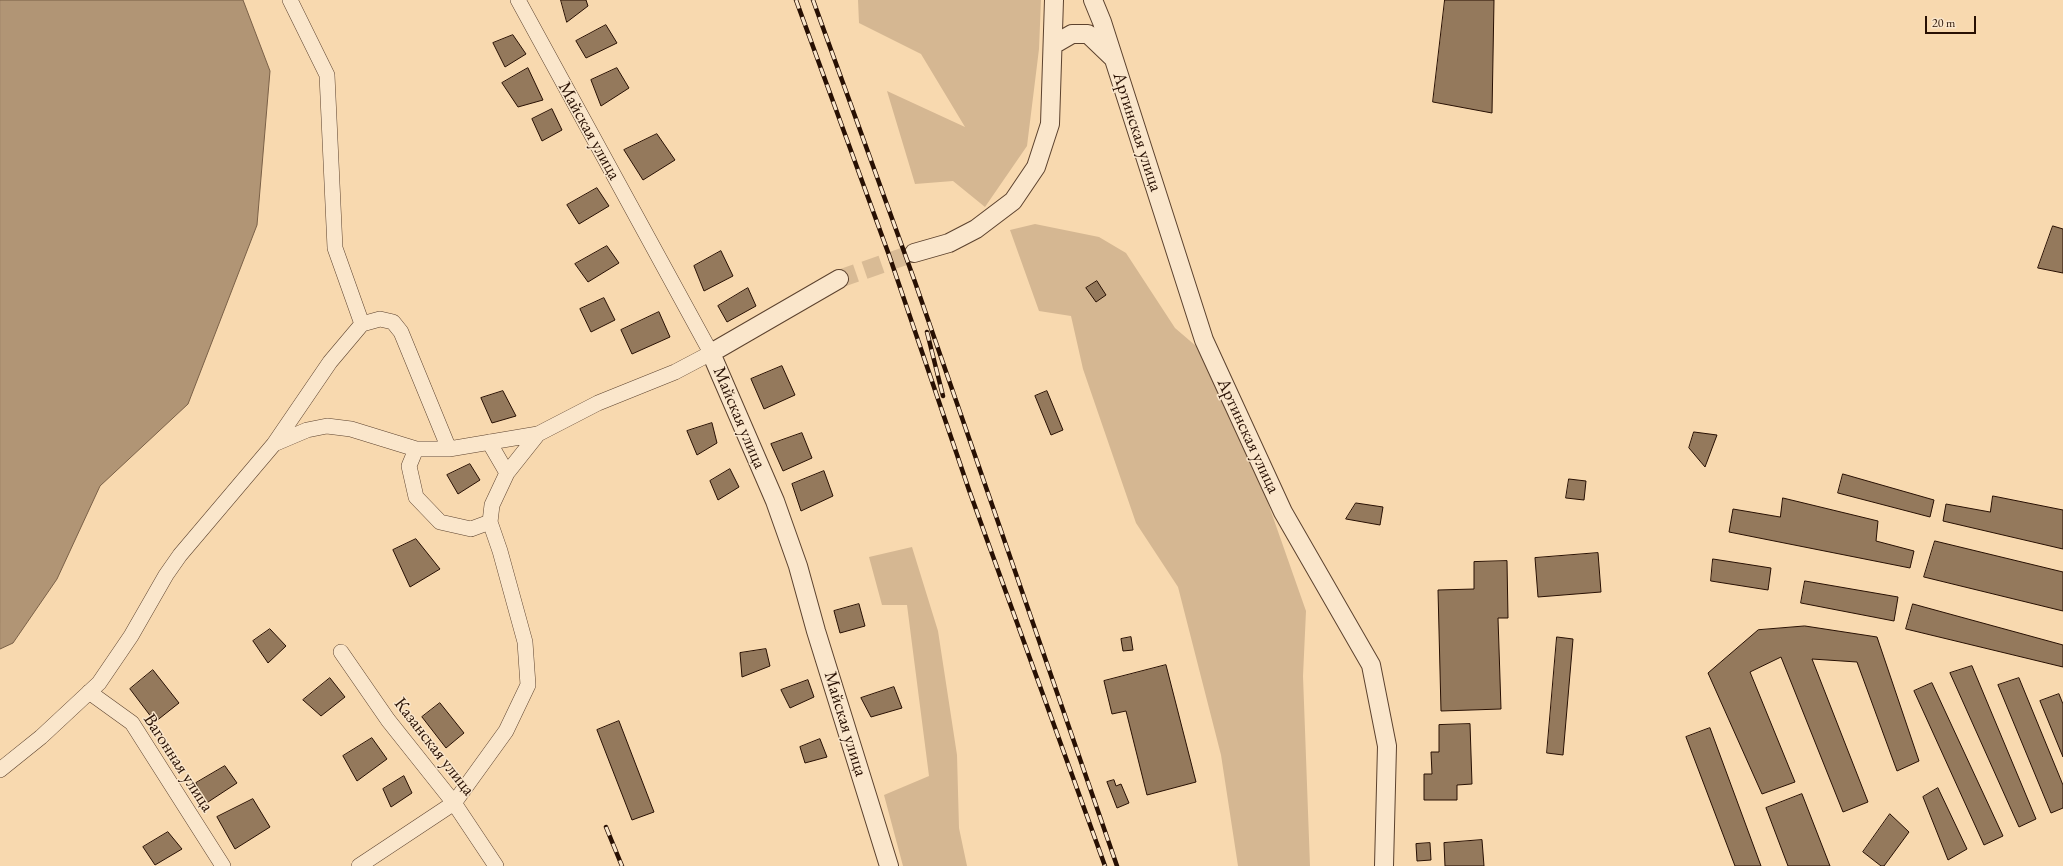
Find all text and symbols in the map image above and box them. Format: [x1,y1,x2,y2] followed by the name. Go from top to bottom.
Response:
[1927,8,1978,34] scale bar
[1932,15,1955,31] text: 20 m
[1108,70,1166,194] street label: Артинская улица
[553,78,625,184] street label: Майская улица
[708,364,770,472] street label: Майская улица
[1212,375,1284,497] street label: Артинская улица
[819,669,871,779] street label: Майская улица
[389,694,479,800] street label: Казанская улица
[138,710,218,816] street label: Вагонная улица

